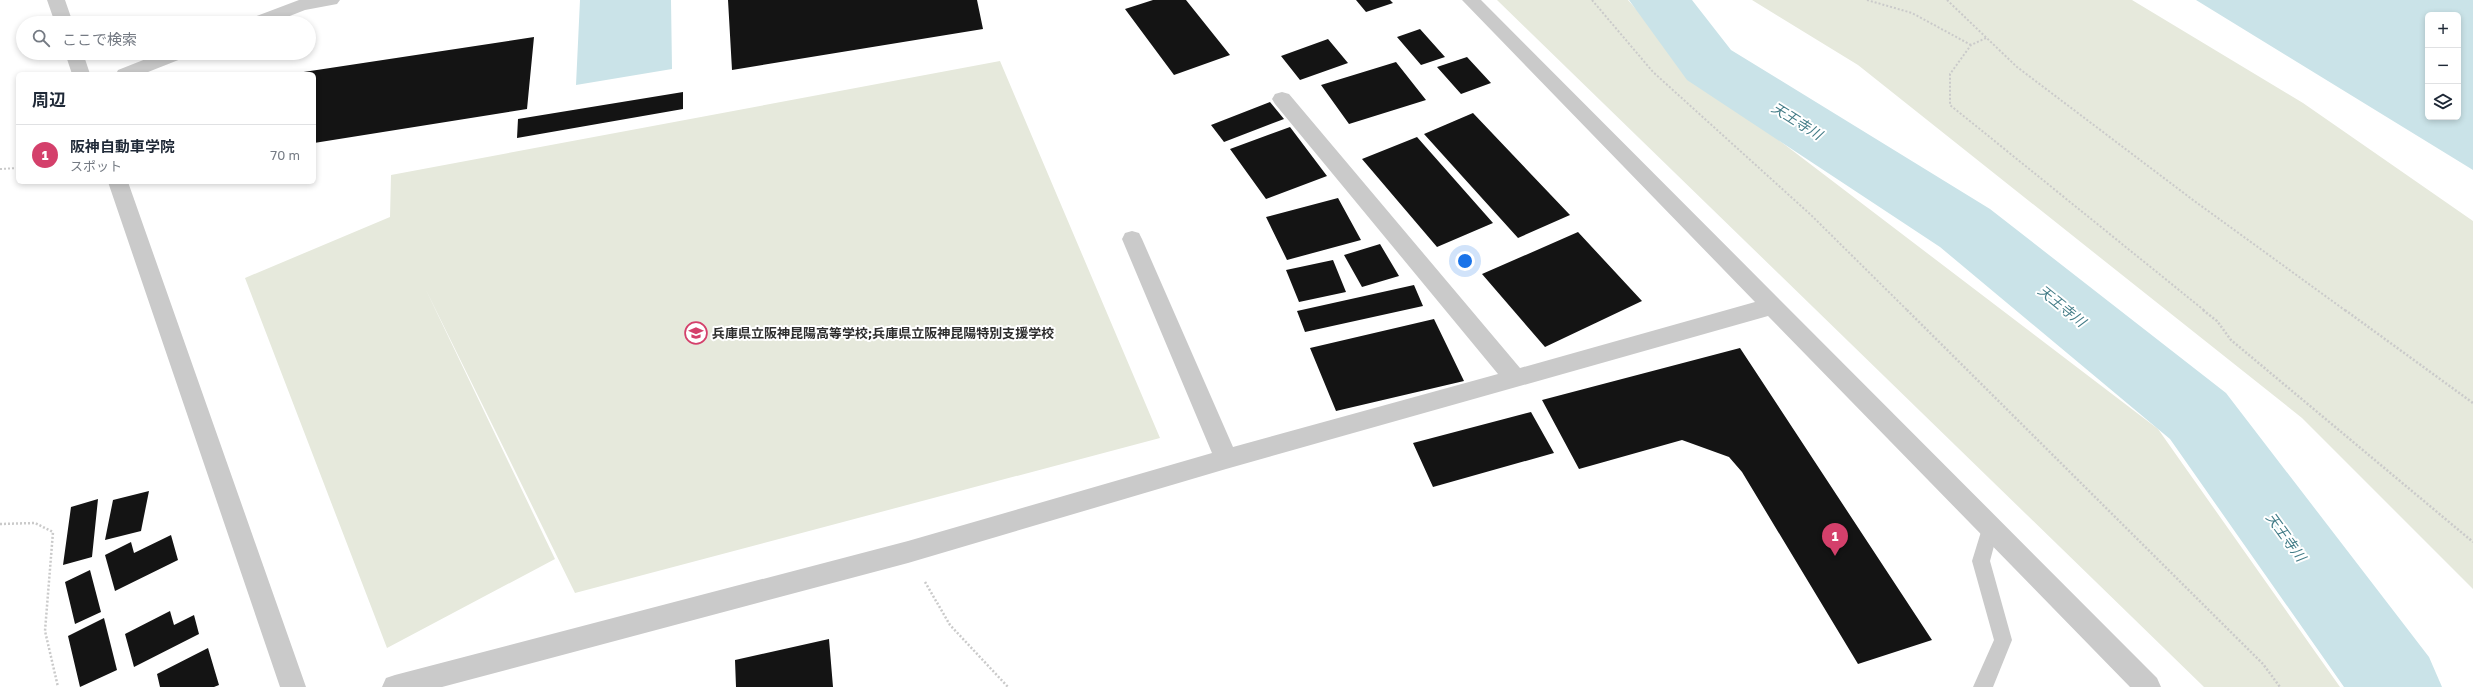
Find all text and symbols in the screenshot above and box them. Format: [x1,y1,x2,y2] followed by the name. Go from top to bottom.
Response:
[2425,12,2461,120] map controls
[2425,12,2461,48] button: +
[16,16,316,60] search box
[30,27,52,49] icon: search
[62,30,137,48] text: ここで検索
[2425,48,2461,84] button: −
[2425,84,2461,120] button: layers
[32,89,66,110] text: 周辺
[1769,99,1827,144] water label: 天王寺川
[70,137,175,155] text: 阪神自動車学院
[42,147,48,163] text: 1
[270,147,300,163] text: 70 m
[70,158,122,174] text: スポット
[1455,251,1475,271] your location
[2035,281,2091,331] water label: 天王寺川
[683,320,709,346] school or university icon: 兵庫県立阪神昆陽高等学校;兵庫県立阪神昆陽特別支援学校
[712,325,1054,341] place label: 兵庫県立阪神昆陽高等学校;兵庫県立阪神昆陽特別支援学校
[2263,509,2311,566] water label: 天王寺川
[1822,523,1848,556] pin: 1

